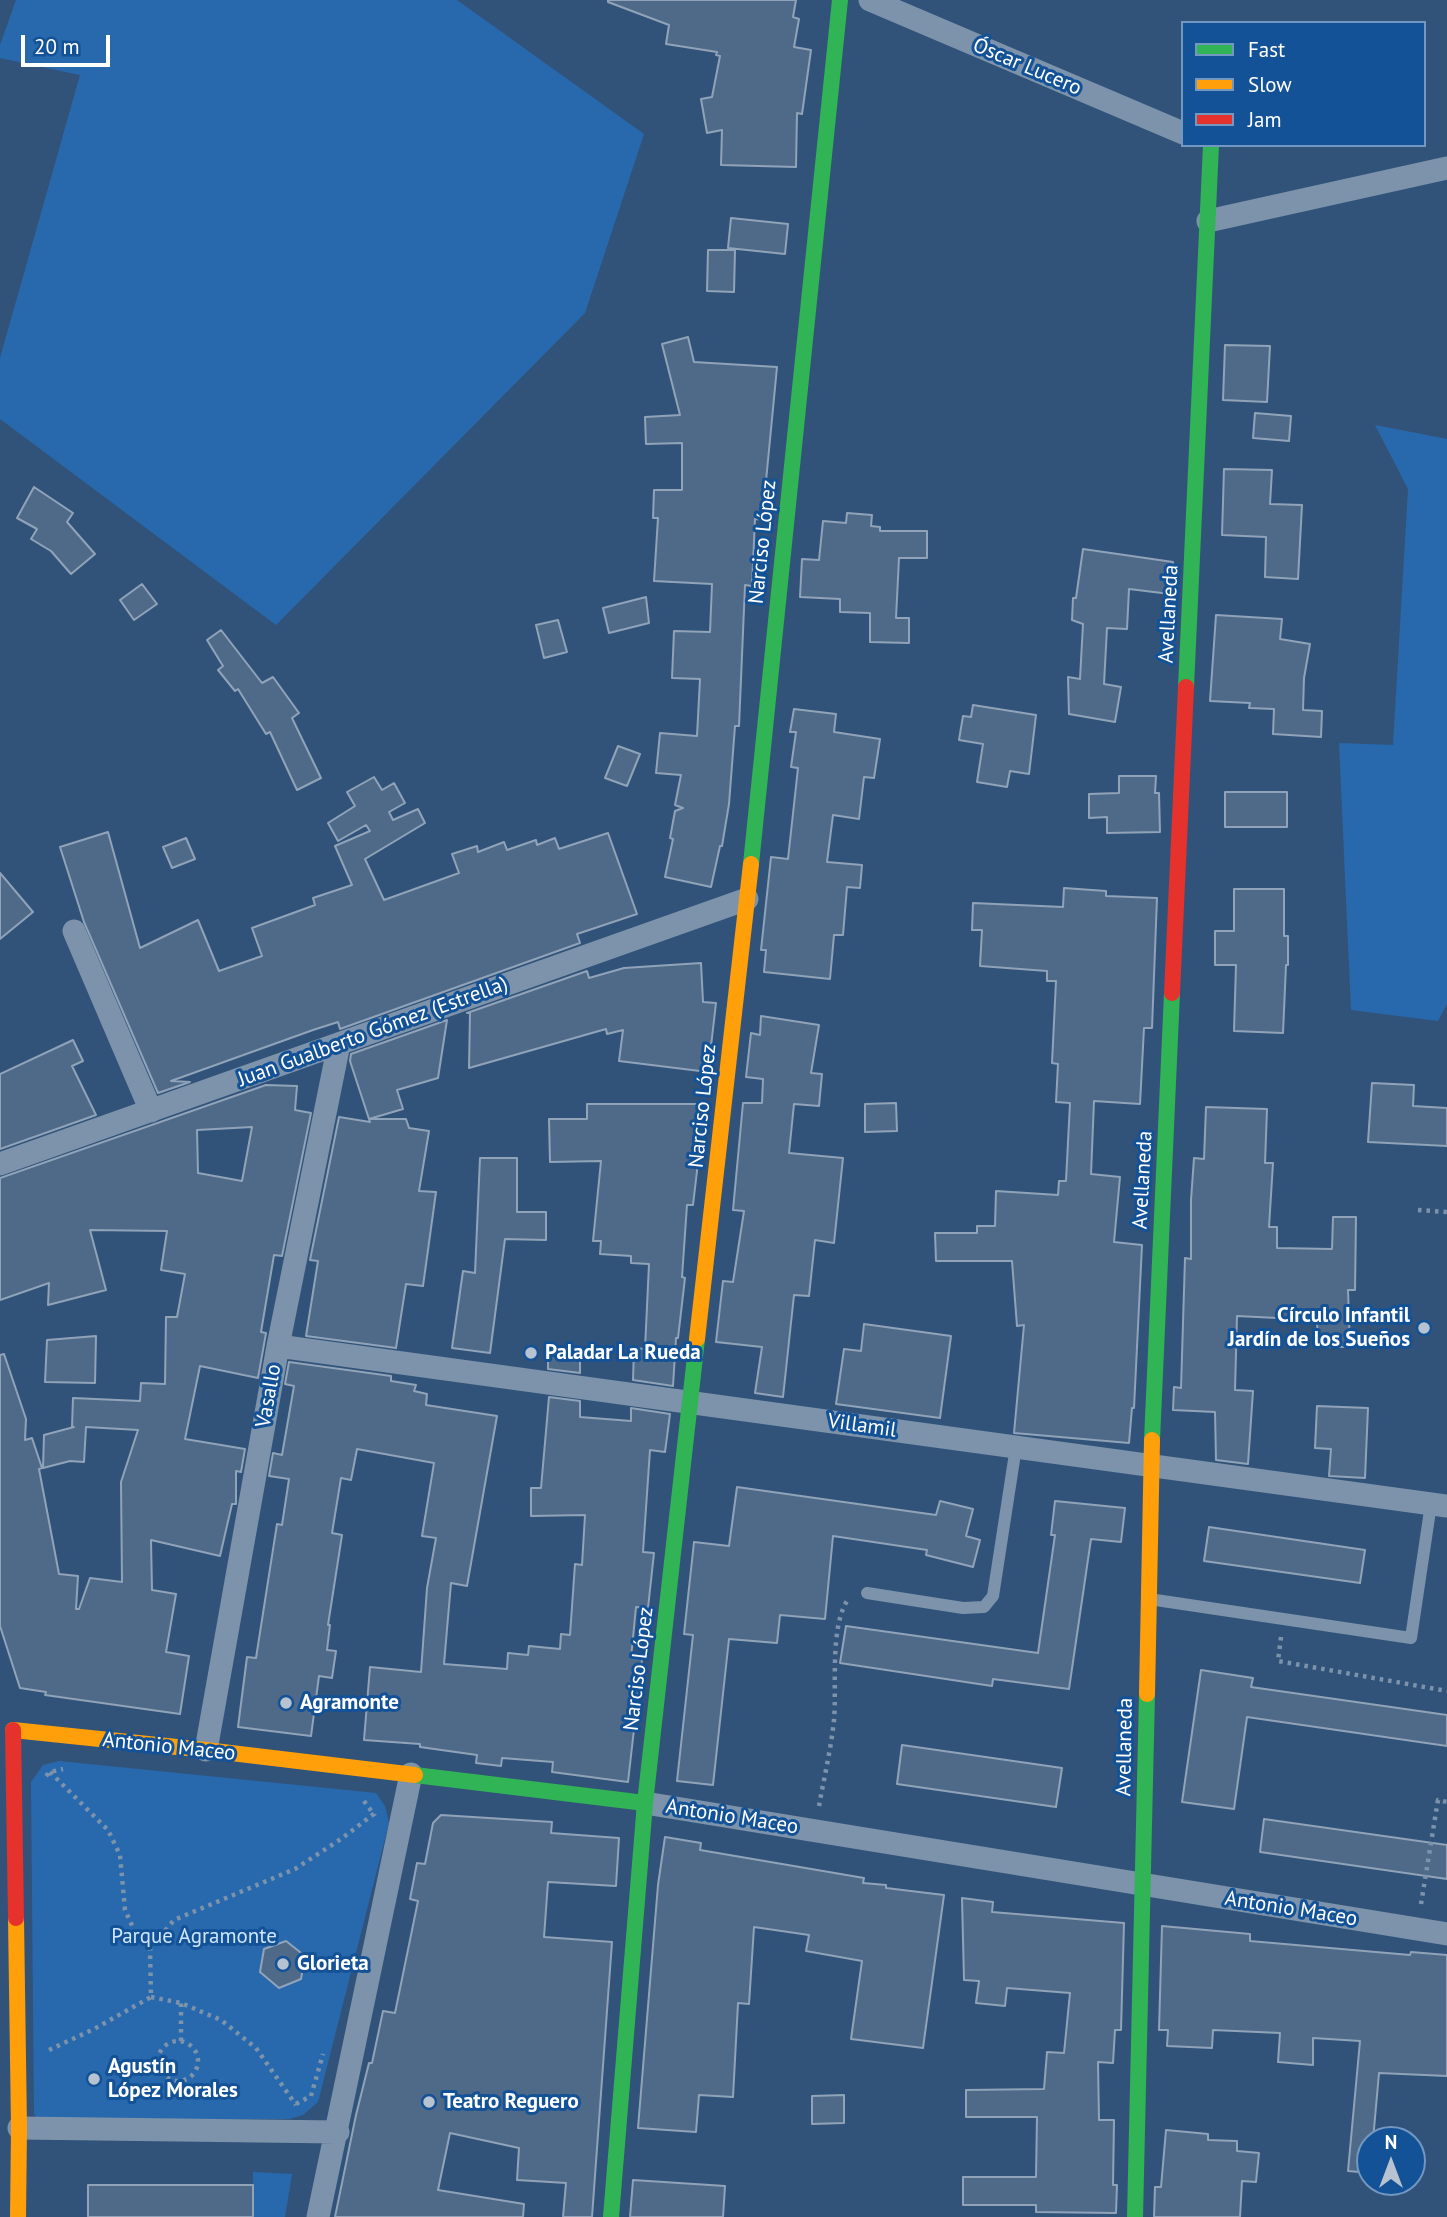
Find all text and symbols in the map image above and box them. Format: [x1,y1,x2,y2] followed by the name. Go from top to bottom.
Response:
[24,21,114,65] scale bar
[1181,21,1426,147] legend
[34,33,80,60] text: 20 m
[969,33,1085,101] street label: Óscar Lucero
[1248,36,1285,63] text: Fast
[1248,71,1292,98] text: Slow
[1248,106,1282,133] text: Jam
[744,479,782,605] street label: Narciso López
[1154,564,1184,664] street label: Avellaneda
[235,971,511,1093] street label: Juan Gualberto Gómez (Estrella)
[684,1043,722,1169] street label: Narciso López
[1128,1130,1158,1230] street label: Avellaneda
[1228,1303,1410,1353] place label: Círculo Infantil Jardín de los Sueños
[1416,1320,1432,1336] marker: Círculo Infantil Jardín de los Sueños
[545,1340,701,1366] place label: Paladar La Rueda
[523,1345,539,1361] marker: Paladar La Rueda
[251,1362,287,1430] street label: Vasallo
[826,1409,898,1443] street label: Villamil
[619,1606,659,1732] street label: Narciso López
[300,1690,399,1716] place label: Agramonte
[278,1695,294,1711] marker: Agramonte
[1112,1697,1138,1797] street label: Avellaneda
[101,1727,237,1767] street label: Antonio Maceo
[664,1794,800,1840] street label: Antonio Maceo
[1223,1886,1359,1932] street label: Antonio Maceo
[111,1924,277,1950] park label: Parque Agramonte
[297,1951,369,1977] place label: Glorieta
[275,1956,291,1972] marker: Glorieta
[108,2054,238,2104] place label: Agustín López Morales
[86,2071,102,2087] marker: Agustín López Morales
[443,2089,579,2115] place label: Teatro Reguero
[421,2094,437,2110] marker: Teatro Reguero
[1356,2126,1426,2196] north arrow
[1385,2130,1397,2154] text: N

